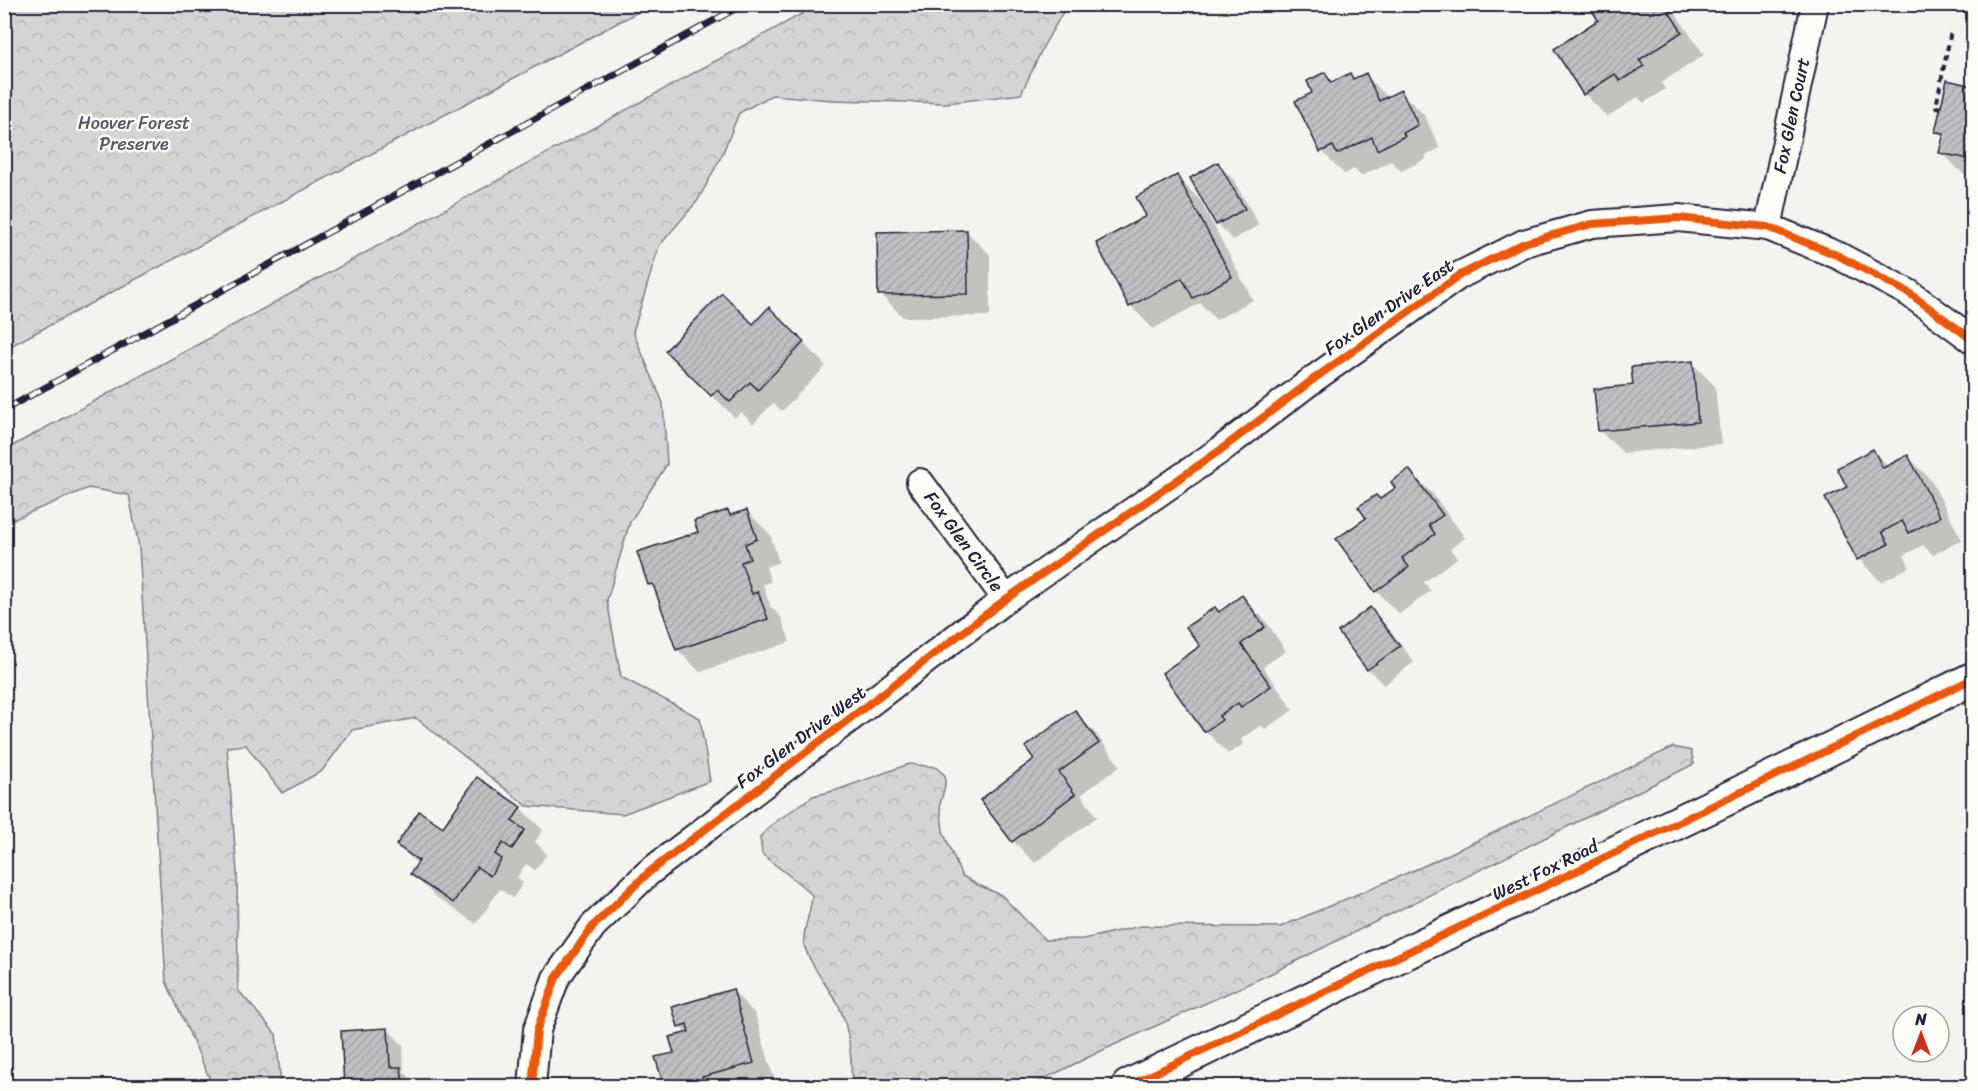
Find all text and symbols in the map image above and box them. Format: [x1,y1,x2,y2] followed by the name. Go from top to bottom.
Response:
[1764,55,1819,176] street label: Fox Glen Court
[78,107,190,160] park label: Hoover Forest Preserve
[1317,250,1461,364] street label: Fox Glen Drive East
[916,484,1012,599] street label: Fox Glen Circle
[729,677,873,797] street label: Fox Glen Drive West
[1486,830,1605,910] street label: West Fox Road
[1891,1004,1951,1064] north arrow
[1914,1005,1927,1034] text: N

